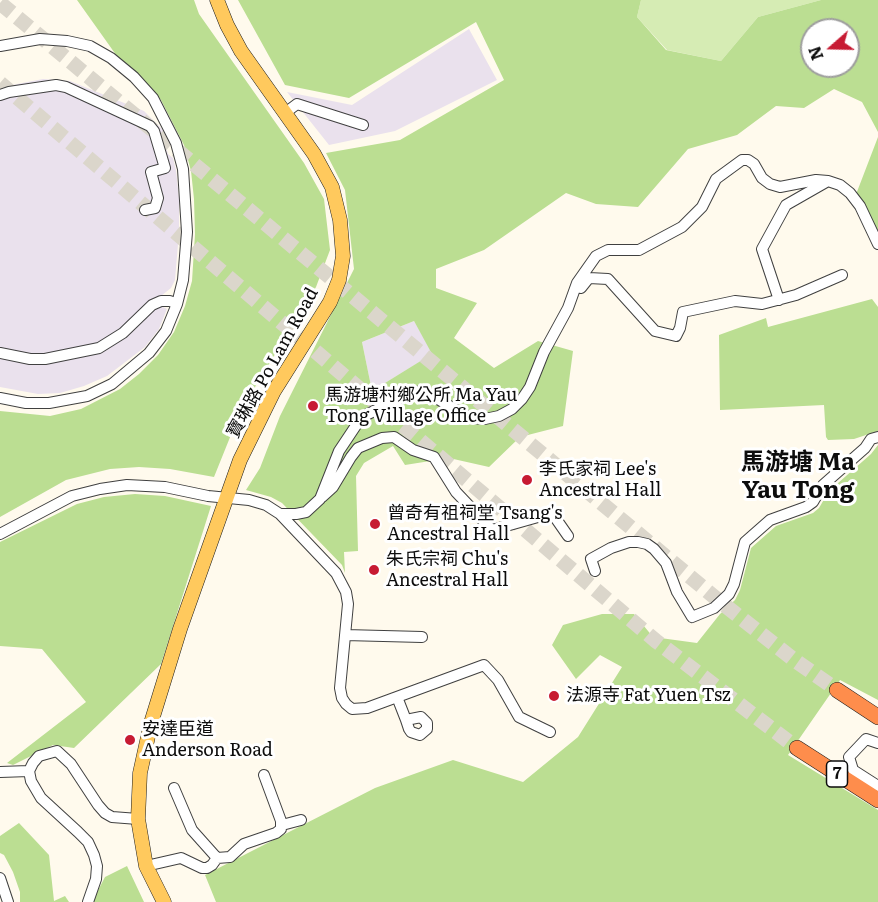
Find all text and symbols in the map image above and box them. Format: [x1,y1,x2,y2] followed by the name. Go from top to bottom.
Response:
[800,18,860,78] north arrow
[801,43,829,64] text: N
[223,284,323,442] street label: 寶琳路 Po Lam Road
[325,385,517,428] place label: 馬游塘村鄉公所 Ma Yau Tong Village Office
[306,399,320,413] marker: 馬游塘村鄉公所 Ma Yau Tong Village Office
[736,449,860,505] district label: 馬游塘 Ma Yau Tong
[539,459,661,502] place label: 李氏家祠 Lee's Ancestral Hall
[520,473,534,487] marker: 李氏家祠 Lee's Ancestral Hall
[387,503,562,546] place label: 曾奇有祖祠堂 Tsang's Ancestral Hall
[368,517,382,531] marker: 曾奇有祖祠堂 Tsang's Ancestral Hall
[386,549,508,592] place label: 朱氏宗祠 Chu's Ancestral Hall
[367,563,381,577] marker: 朱氏宗祠 Chu's Ancestral Hall
[566,685,731,707] place label: 法源寺 Fat Yuen Tsz
[547,689,561,703] marker: 法源寺 Fat Yuen Tsz
[142,719,273,762] place label: 安達臣道 Anderson Road
[123,733,137,747] marker: 安達臣道 Anderson Road
[826,761,848,787] road number: 7

